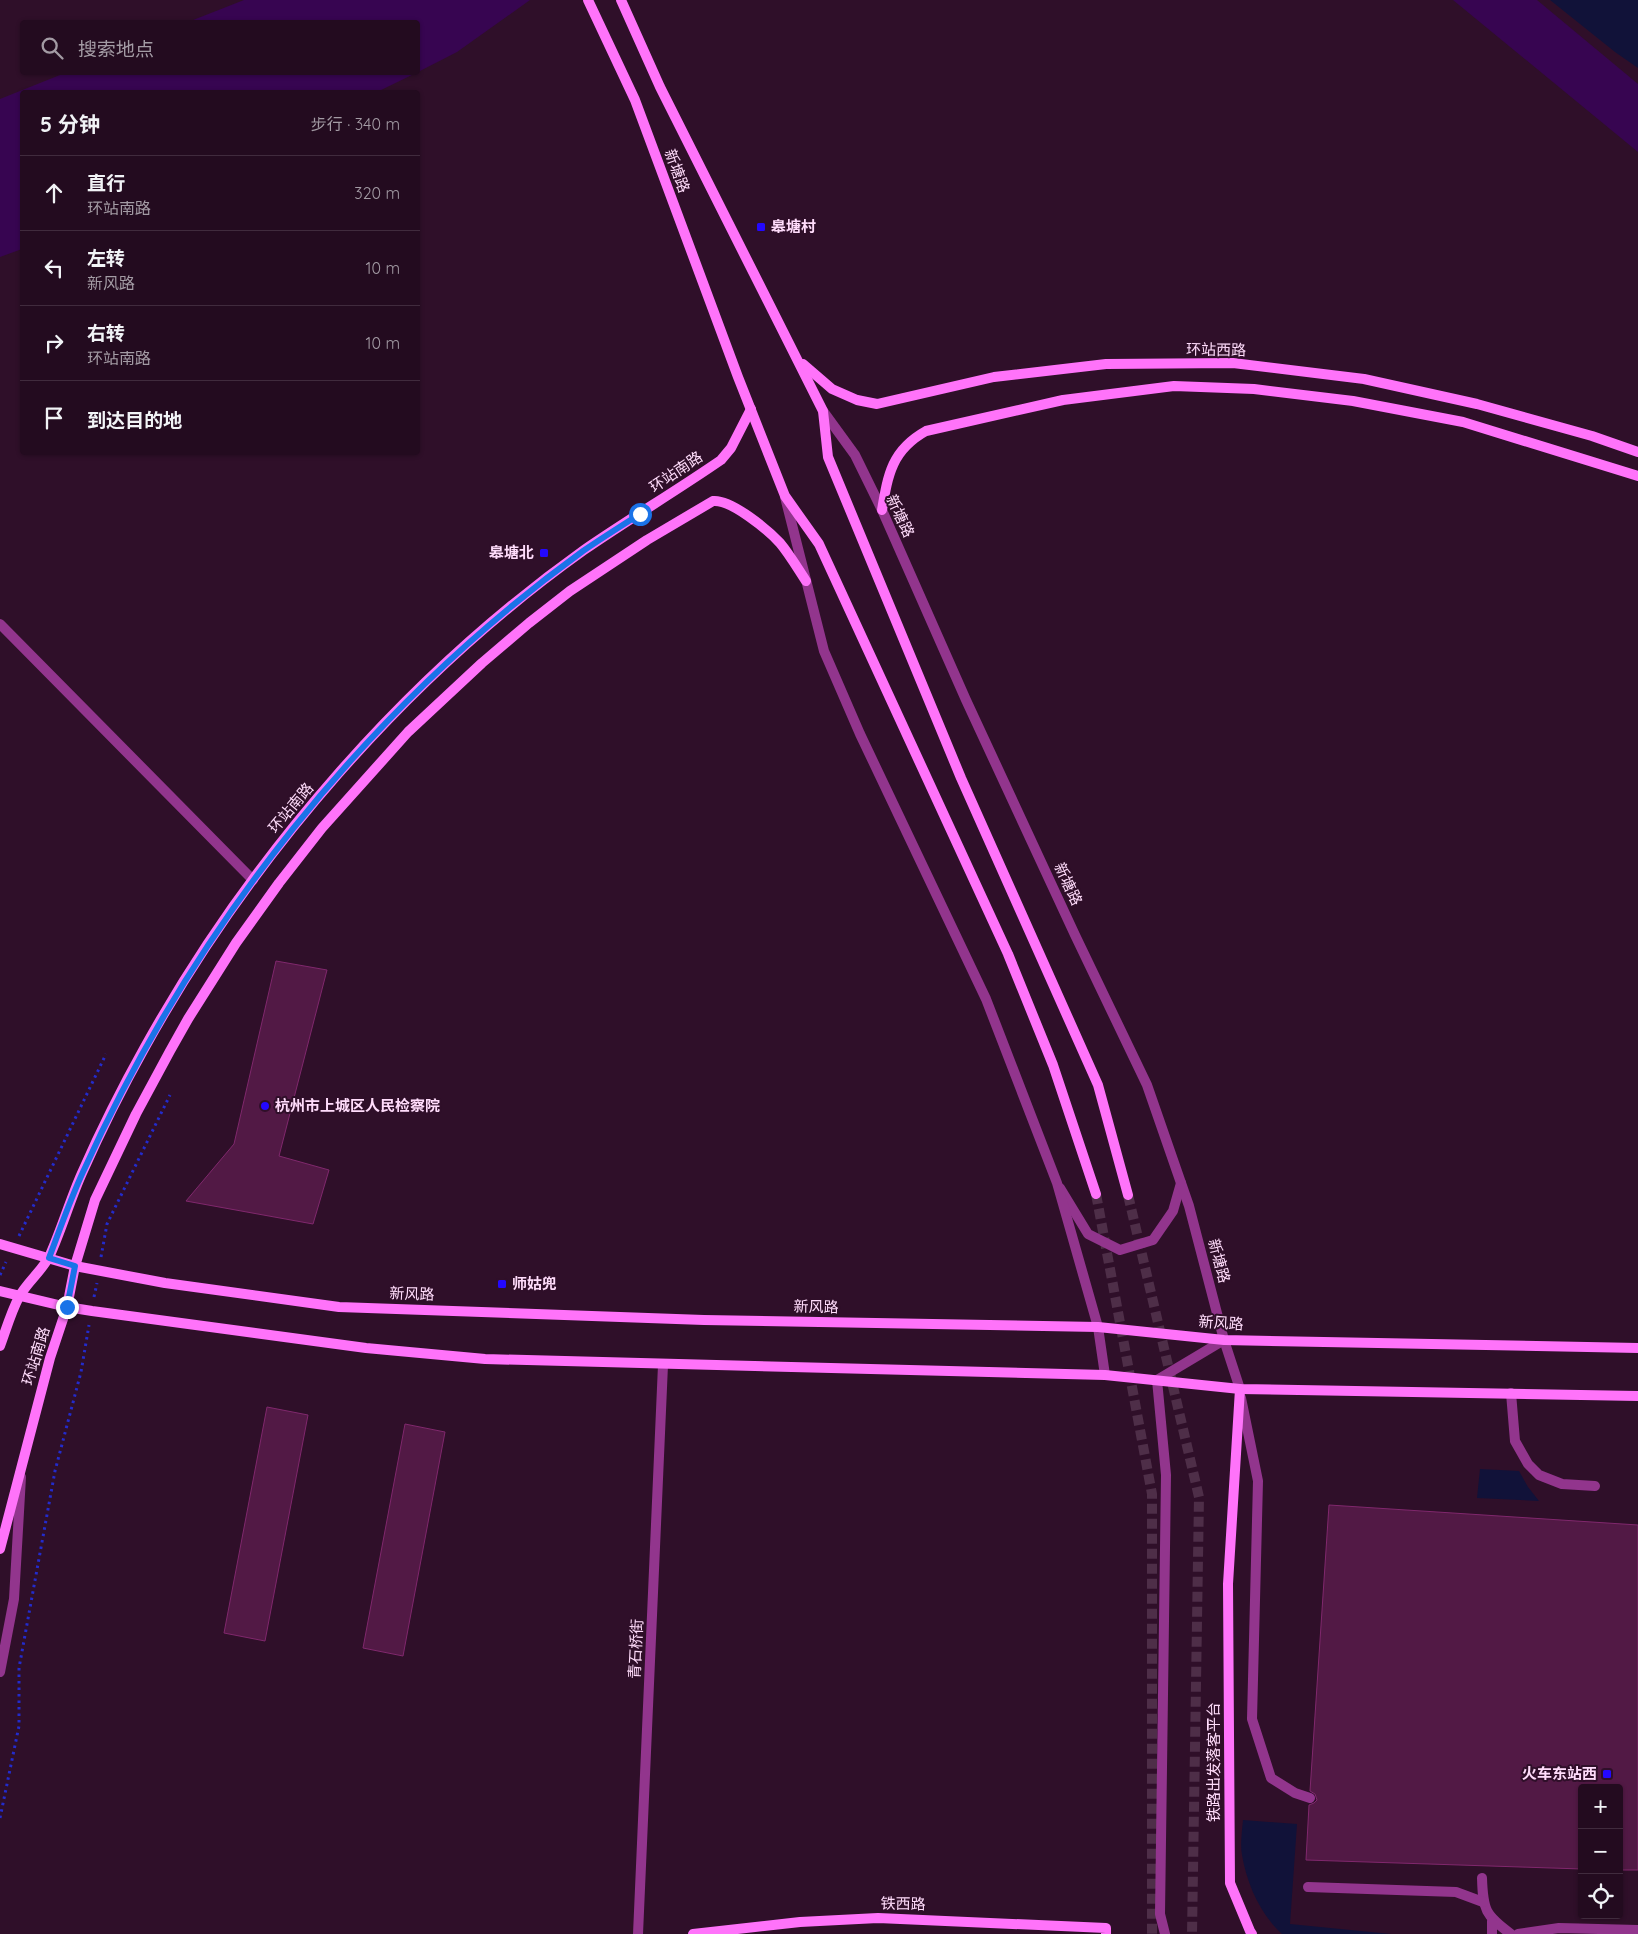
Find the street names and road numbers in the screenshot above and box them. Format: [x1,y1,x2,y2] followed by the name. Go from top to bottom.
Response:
[661,146,694,195] street label: 新塘路
[1186,339,1246,360] street label: 环站西路
[646,447,706,496] street label: 环站南路
[882,491,919,540] street label: 新塘路
[264,779,317,837] street label: 环站南路
[1050,859,1087,908] street label: 新塘路
[1204,1237,1234,1285] street label: 新塘路
[389,1283,435,1304] street label: 新风路
[793,1297,839,1316] street label: 新风路
[1198,1311,1244,1334] street label: 新风路
[18,1324,53,1387] street label: 环站南路
[624,1619,647,1679] street label: 青石桥街
[1204,1702,1223,1822] street label: 铁路出发落客平台
[880,1894,926,1913] street label: 铁西路

